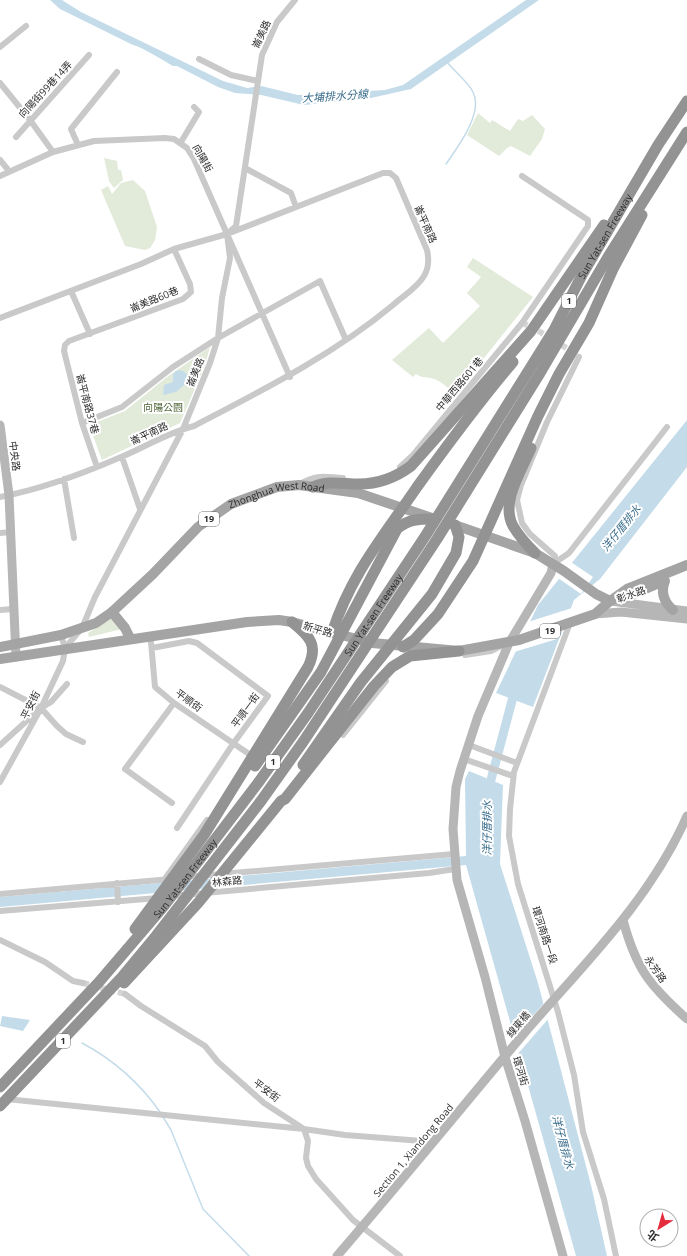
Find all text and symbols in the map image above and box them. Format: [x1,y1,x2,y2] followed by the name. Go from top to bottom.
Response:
[248,17,274,51] street label: 崙美路
[15,58,75,120] street label: 向陽街99巷14弄
[302,86,370,105] water label: 大埔排水分線
[190,141,216,175] street label: 向陽街
[574,190,636,281] street label: Sun Yat-sen Freeway
[411,203,441,245] street label: 崙平南路
[128,283,180,315] street label: 崙美路60巷
[562,294,576,308] road number: 1
[432,354,486,414] street label: 中華西路601巷
[183,355,207,389] street label: 崙美路
[73,373,103,435] street label: 崙平南路37巷
[143,400,183,414] park label: 向陽公園
[128,418,170,448] street label: 崙平南路
[6,440,24,472] street label: 中央路
[226,478,326,511] street label: Zhonghua West Road
[597,501,644,554] water label: 洋仔厝排水
[199,512,219,526] road number: 19
[341,570,406,659] street label: Sun Yat-sen Freeway
[615,582,647,606] street label: 彰水路
[302,618,334,640] street label: 新平路
[540,624,560,638] road number: 19
[173,686,205,714] street label: 平順街
[17,688,43,722] street label: 平安街
[228,690,262,730] street label: 平順一街
[266,755,280,769] road number: 1
[479,800,494,856] water label: 洋仔厝排水
[150,835,220,921] street label: Sun Yat-sen Freeway
[211,872,243,890] street label: 林森路
[529,904,561,966] street label: 環河南路一段
[642,953,670,985] street label: 永芳路
[503,1008,533,1040] street label: 線東橋
[56,1034,70,1048] road number: 1
[510,1055,532,1087] street label: 環河街
[251,1075,283,1105] street label: 平安街
[370,1100,456,1200] street label: Section 1, Xiandong Road
[549,1113,578,1171] water label: 洋仔厝排水
[639,1208,679,1248] north arrow
[644,1227,662,1246] text: 北

